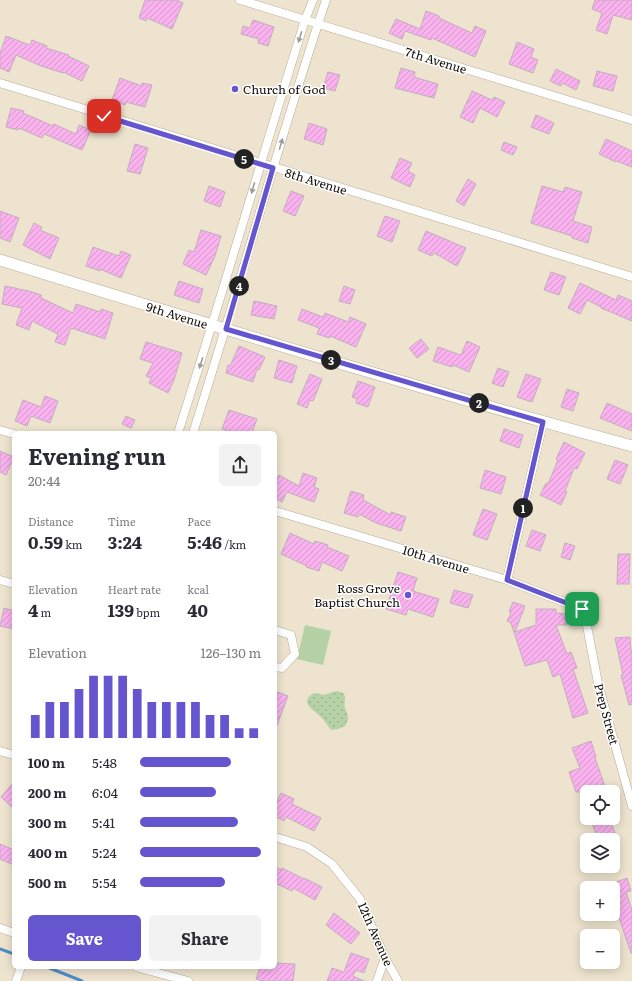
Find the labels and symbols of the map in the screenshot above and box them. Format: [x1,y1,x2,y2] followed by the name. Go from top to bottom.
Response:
[297,31,303,43] one-way arrow
[403,42,469,78] street label: 7th Avenue
[243,80,326,98] place label: Church of God
[230,84,240,94] marker: Church of God
[87,99,121,133] pin
[278,138,284,150] one-way arrow
[234,149,254,169] pin: 5
[283,163,349,199] street label: 8th Avenue
[250,182,256,194] one-way arrow
[229,276,249,296] pin: 4
[144,297,210,333] street label: 9th Avenue
[321,350,341,370] pin: 3
[198,357,204,369] one-way arrow
[469,393,489,413] pin: 2
[513,498,533,518] pin: 1
[400,540,472,578] street label: 10th Avenue
[314,579,400,611] place label: Ross Grove Baptist Church
[403,590,413,600] marker: Ross Grove Baptist Church
[565,592,599,626] pin
[590,681,624,747] street label: Prep Street
[354,899,398,969] street label: 12th Avenue

